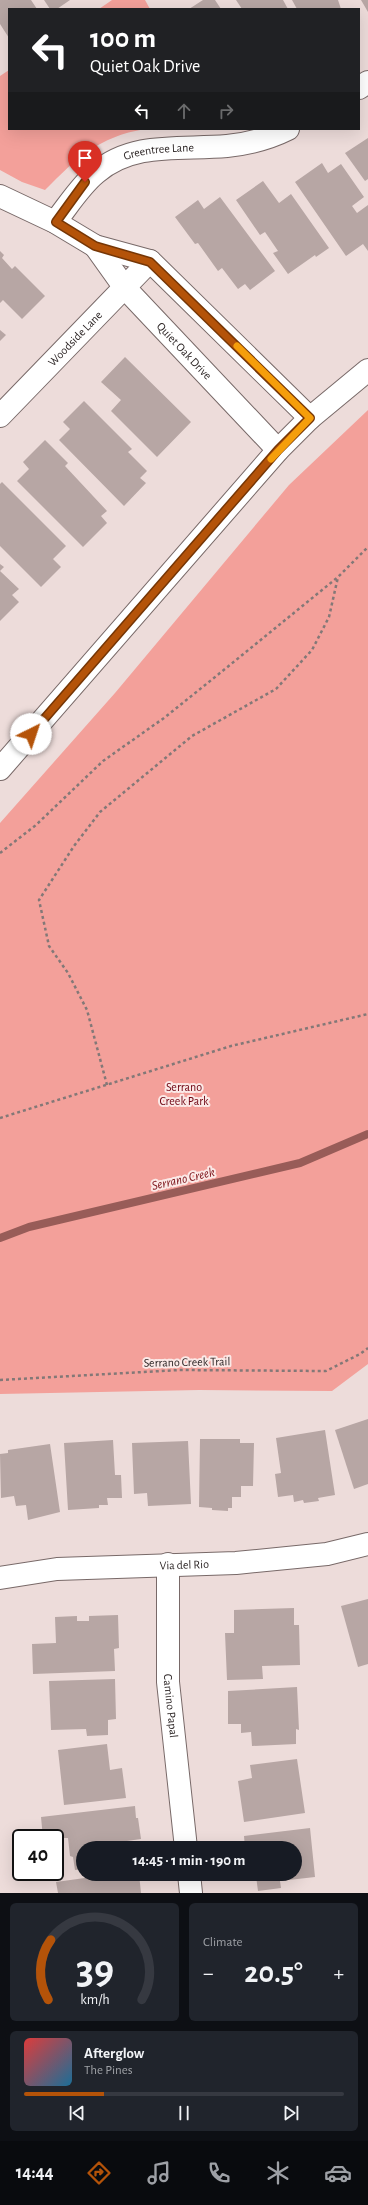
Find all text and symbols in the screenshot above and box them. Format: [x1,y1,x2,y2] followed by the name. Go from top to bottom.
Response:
[24,24,76,76] icon: left
[90,25,156,53] text: 100 m
[90,58,200,76] text: Quiet Oak Drive
[131,100,153,122] icon: left
[173,100,195,122] icon: ahead
[215,100,237,122] icon: right
[68,141,102,182] pin
[122,141,194,162] street label: Greentree Lane
[74,147,96,169] icon: arrive
[46,309,104,368] street label: Woodside Lane
[154,320,214,382] street label: Quiet Oak Drive
[10.0,713,52.0,755] position arrow
[159,1081,209,1107] park label: Serrano Creek Park
[151,1166,216,1193] water label: Serrano Creek
[144,1355,230,1369] street label: Serrano Creek Trail
[159,1558,209,1572] street label: Via del Rio
[162,1674,180,1739] street label: Camino Papal
[12,1829,64,1881] speed limit sign: 40
[133,1853,245,1868] text: 14:45 · 1 min · 190 m
[203,1936,242,1949] text: Climate
[75,1950,114,1991] text: 39
[244,1958,303,1988] text: 20.5°
[203,1962,214,1984] text: −
[333,1962,344,1984] text: +
[80,1993,109,2007] text: km/h
[84,2046,144,2061] text: Afterglow
[84,2064,133,2077] text: The Pines
[66,2102,88,2124] icon: previous
[173,2102,195,2124] icon: pause
[280,2102,302,2124] icon: next
[85,2159,113,2187] icon: directions
[145,2159,173,2187] icon: music
[205,2159,233,2187] icon: phone
[264,2159,292,2187] icon: climate
[324,2159,352,2187] icon: car
[16,2164,54,2182] text: 14:44

